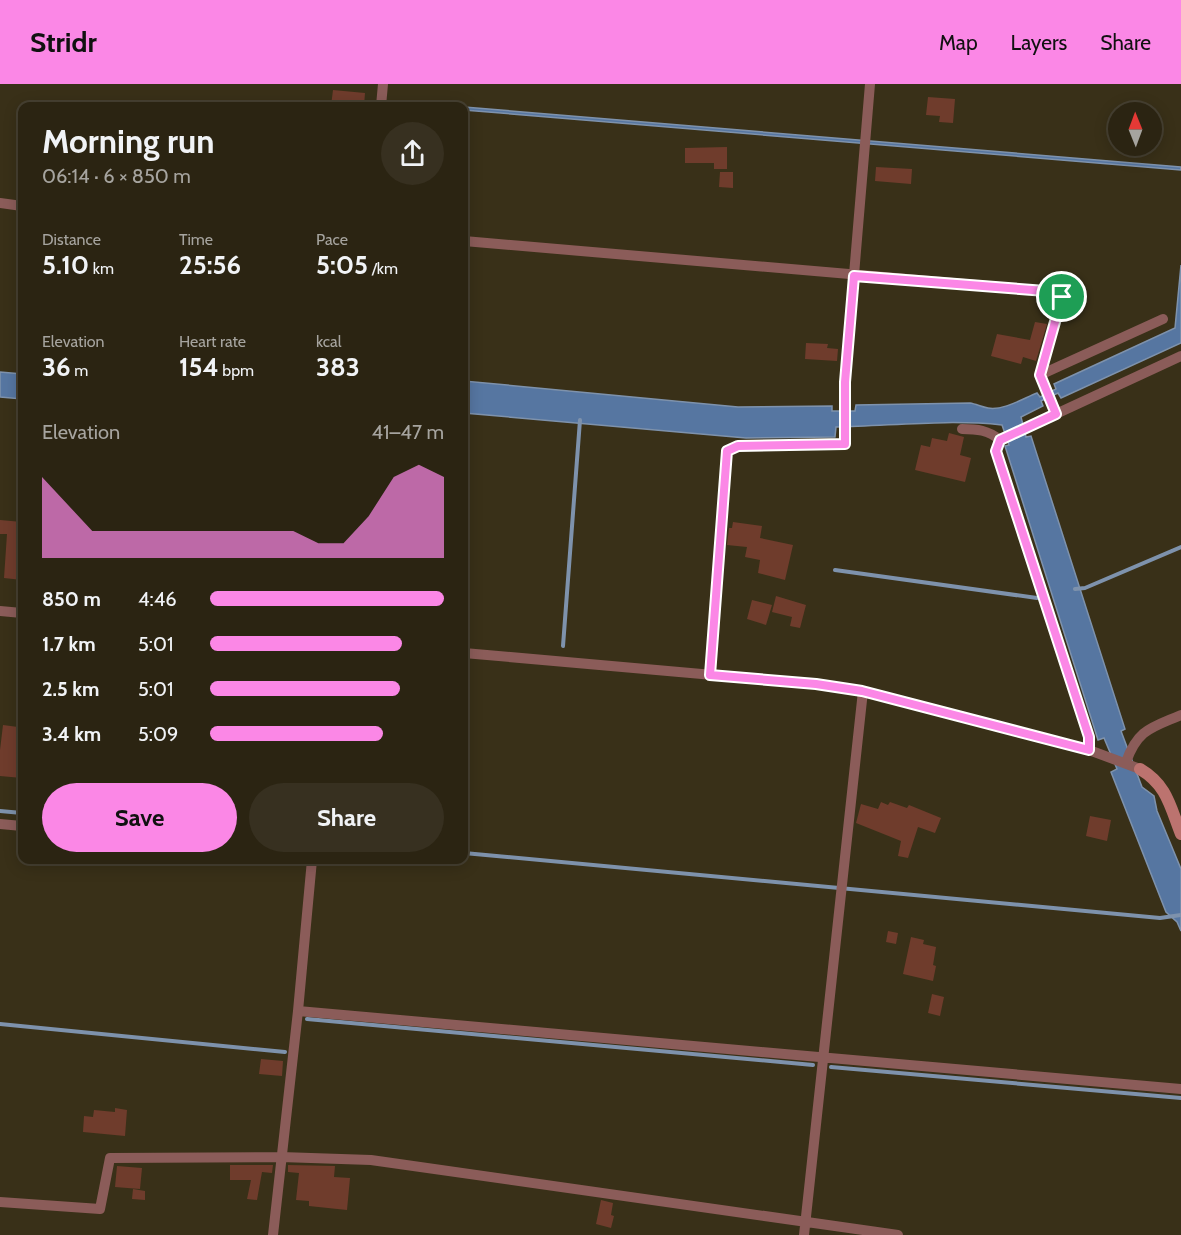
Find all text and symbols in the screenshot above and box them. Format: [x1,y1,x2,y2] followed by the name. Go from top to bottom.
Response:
[30,25,97,59] text: Stridr
[939,30,978,55] text: Map
[1011,30,1067,55] text: Layers
[1100,30,1151,55] text: Share
[1108,102,1162,156] north arrow
[1108,102,1162,156] map controls
[42,121,214,161] text: Morning run
[381,122,444,185] button: share
[42,164,191,188] text: 06:14 · 6 × 850 m
[42,230,101,249] text: Distance
[179,230,213,249] text: Time
[316,230,348,249] text: Pace
[42,249,89,281] text: 5.10
[179,249,241,281] text: 25:56
[316,249,368,281] text: 5:05
[89,259,114,278] text: km
[368,259,398,278] text: /km
[1036,271,1087,322] pin
[1045,280,1078,313] icon: arrive
[42,332,105,351] text: Elevation
[179,332,246,351] text: Heart rate
[316,332,342,351] text: kcal
[42,351,71,383] text: 36
[179,351,219,383] text: 154
[316,351,360,383] text: 383
[71,361,88,380] text: m
[219,361,254,380] text: bpm
[42,420,120,444] text: Elevation
[371,420,444,444] text: 41–47 m
[42,587,101,611] text: 850 m
[138,587,177,611] text: 4:46
[42,632,96,656] text: 1.7 km
[138,632,173,656] text: 5:01
[42,677,99,701] text: 2.5 km
[138,677,173,701] text: 5:01
[42,722,101,746] text: 3.4 km
[138,722,178,746] text: 5:09
[42,783,237,852] button: Save
[249,783,444,852] button: Share

